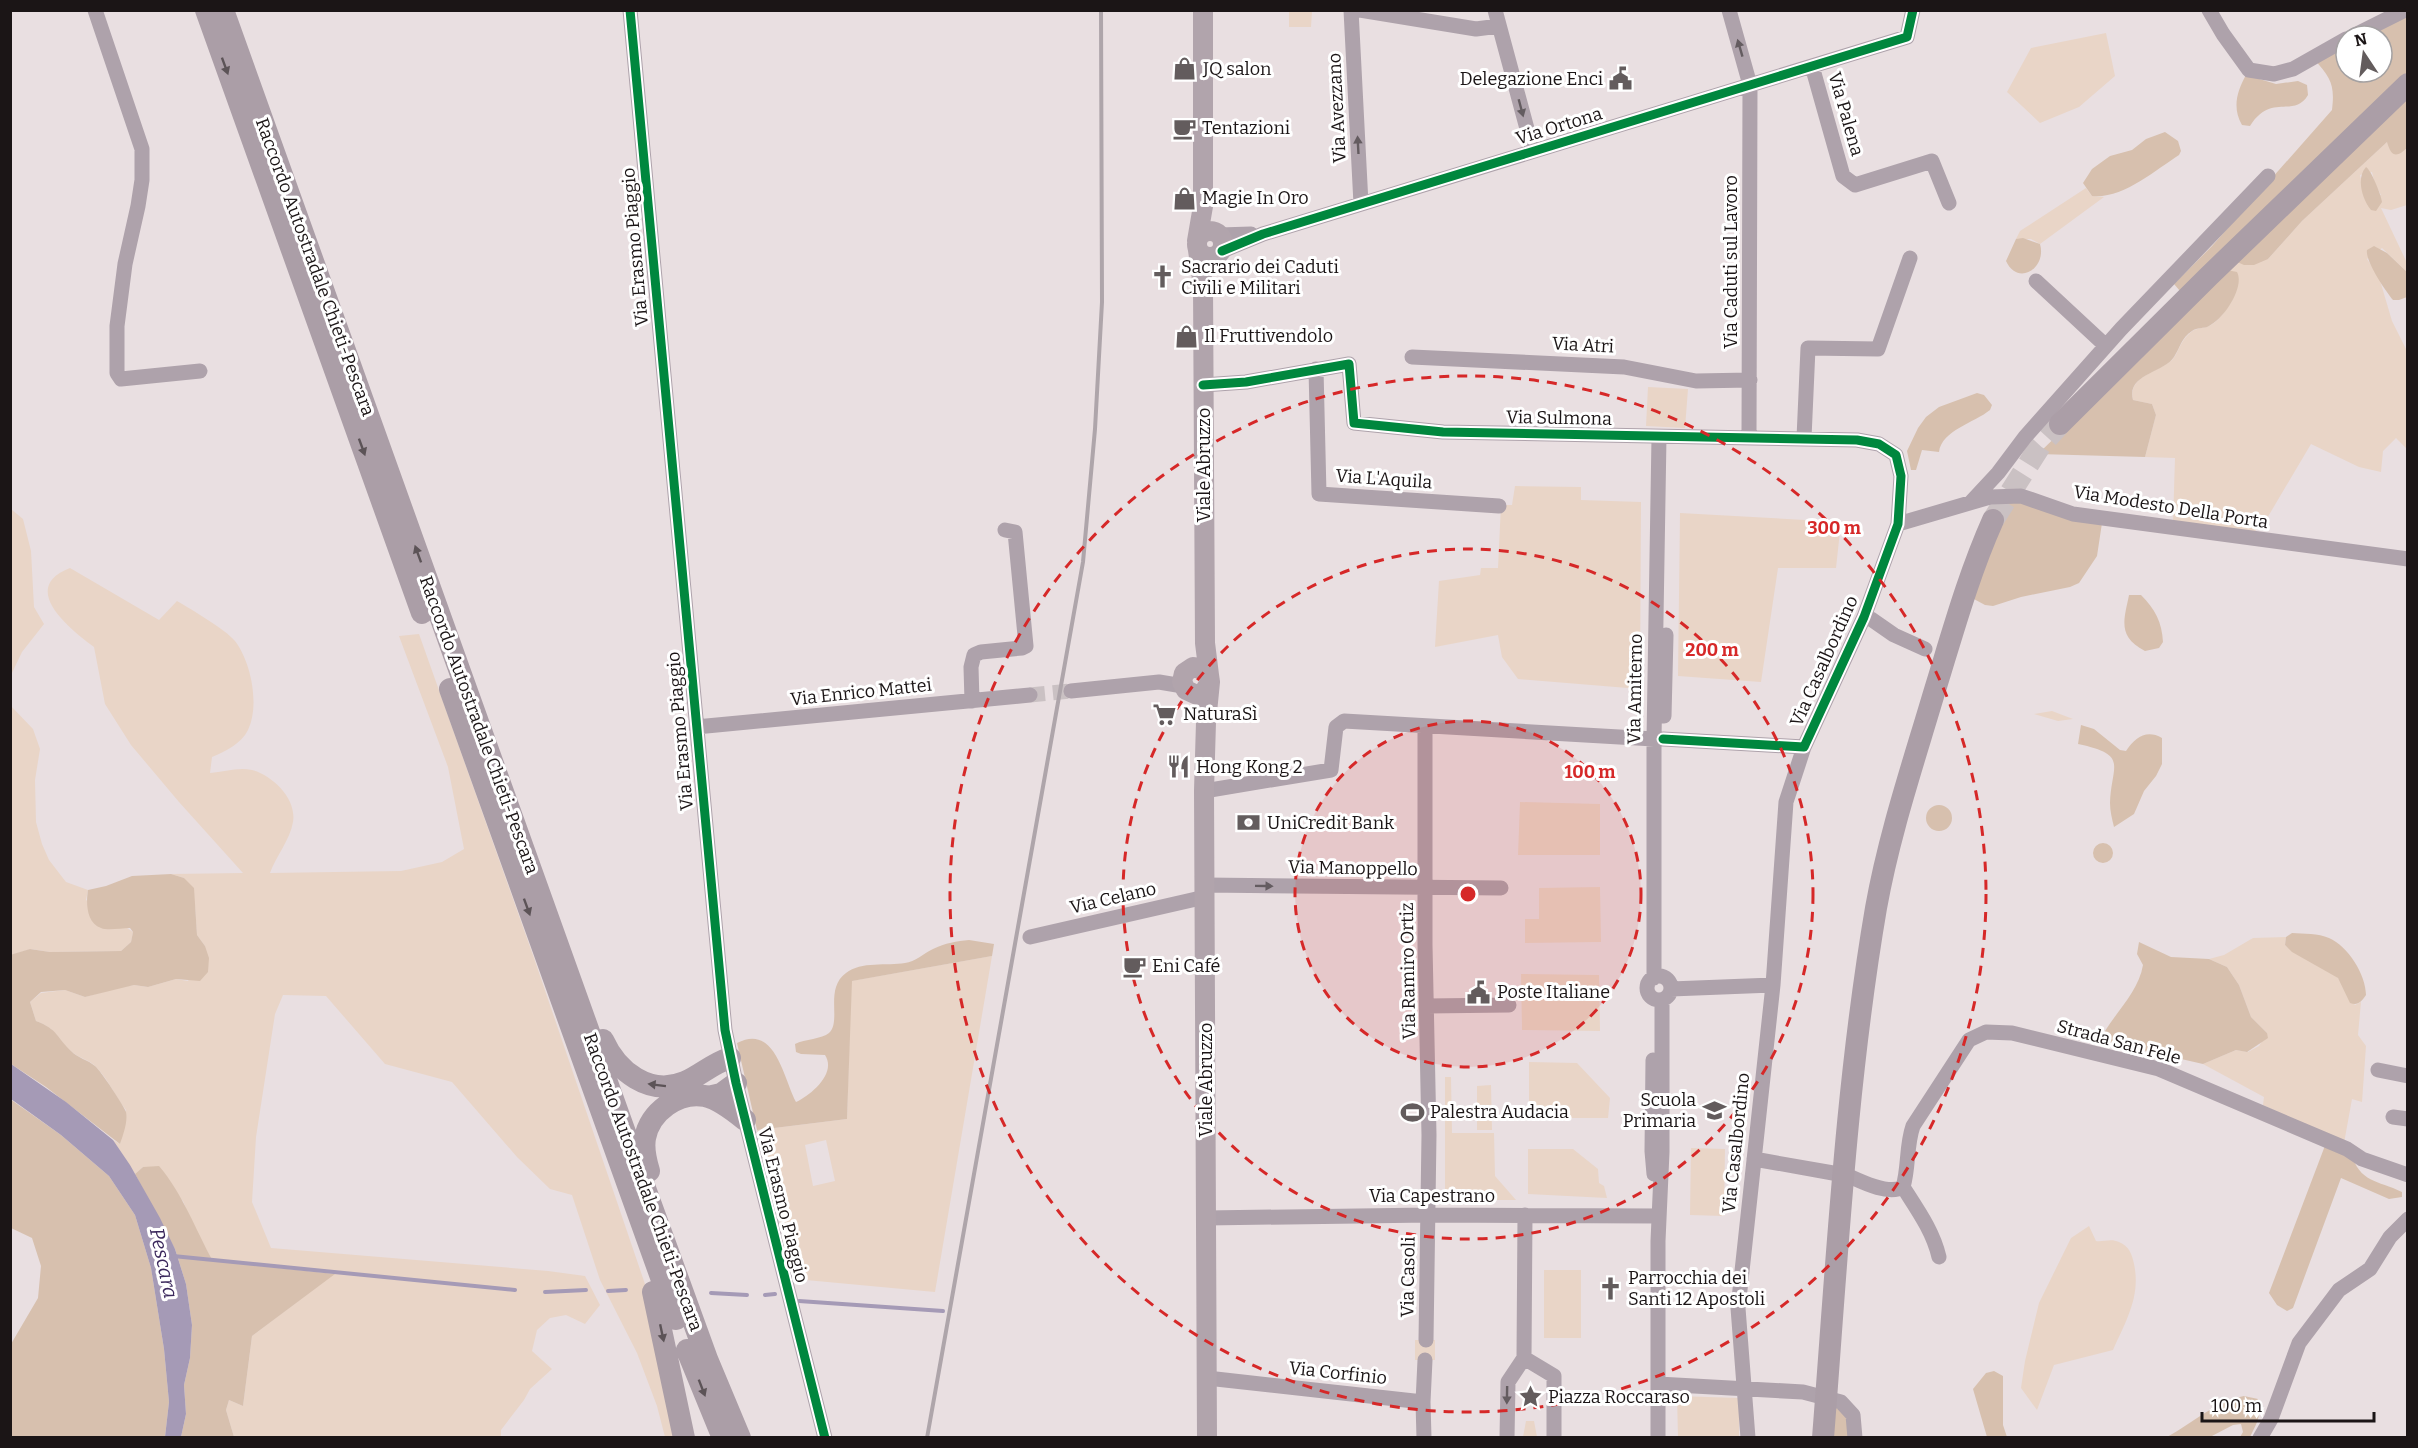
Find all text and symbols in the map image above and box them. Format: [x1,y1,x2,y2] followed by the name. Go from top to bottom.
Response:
[2334,24,2394,84] north arrow
[2353,29,2369,51] text: N
[1735,39,1744,57] one-way arrow
[1323,52,1351,164] street label: Via Avezzano
[1172,56,1198,82] shop icon: JQ salon
[221,57,231,75] one-way arrow
[1202,58,1272,80] place label: JQ salon
[1608,66,1634,92] public building icon: Delegazione Enci
[1460,68,1603,90] place label: Delegazione Enci
[1823,69,1869,159] street label: Via Palena
[1517,99,1526,117] one-way arrow
[1513,102,1605,150] street label: Via Ortona
[251,115,379,419] street label: Raccordo Autostradale Chieti-Pescara
[1171,115,1197,141] cafe icon: Tentazioni
[1202,117,1290,139] place label: Tentazioni
[1353,136,1362,155] one-way arrow
[617,167,653,327] street label: Via Erasmo Piaggio
[1720,175,1742,349] street label: Via Caduti sul Lavoro
[1171,185,1197,211] shop icon: Magie In Oro
[1202,187,1309,209] place label: Magie In Oro
[1181,256,1339,299] place label: Sacrario dei Caduti Civili e Militari
[1150,264,1176,290] church icon: Sacrario dei Caduti Civili e Militari
[1173,323,1199,349] shop icon: Il Fruttivendolo
[1204,325,1333,347] place label: Il Fruttivendolo
[1551,332,1615,358] street label: Via Atri
[1506,406,1612,430] street label: Via Sulmona
[1193,408,1215,522] street label: Viale Abruzzo
[358,438,368,456] one-way arrow
[1335,465,1433,493] street label: Via L'Aquila
[2072,481,2270,533] street label: Via Modesto Della Porta
[1807,517,1861,539] text: 300 m
[412,545,422,563] one-way arrow
[415,573,543,877] street label: Raccordo Autostradale Chieti-Pescara
[1785,592,1863,730] street label: Via Casalbordino
[1623,633,1647,745] street label: Via Amiterno
[1685,639,1739,661] text: 200 m
[662,651,698,811] street label: Via Erasmo Piaggio
[789,674,933,710] street label: Via Enrico Mattei
[1152,701,1178,727] supermarket icon: NaturaSì
[1183,703,1257,725] place label: NaturaSì
[1165,754,1191,780] restaurant icon: Hong Kong 2
[1196,756,1303,778] place label: Hong Kong 2
[1564,761,1616,783] text: 100 m
[1236,810,1262,836] bank icon: UniCredit Bank
[1267,812,1395,834] place label: UniCredit Bank
[1288,856,1418,880] street label: Via Manoppello
[1068,877,1158,919] street label: Via Celano
[1254,881,1273,891] one-way arrow
[1458,884,1478,904] centre of rings
[523,898,533,916] one-way arrow
[1396,902,1420,1040] street label: Via Ramiro Ortiz
[1121,953,1147,979] cafe icon: Eni Café
[1152,955,1220,977] place label: Eni Café
[1466,979,1492,1005] public building icon: Poste Italiane
[1497,981,1610,1003] place label: Poste Italiane
[2055,1015,2183,1069] street label: Strada San Fele
[1195,1023,1217,1137] street label: Viale Abruzzo
[579,1030,707,1334] street label: Raccordo Autostradale Chieti-Pescara
[1718,1072,1754,1214] street label: Via Casalbordino
[648,1080,667,1089] one-way arrow
[1623,1089,1696,1132] place label: Scuola Primaria
[1701,1097,1727,1123] school or university icon: Scuola Primaria
[1399,1099,1425,1125] sports icon: Palestra Audacia
[1430,1101,1569,1123] place label: Palestra Audacia
[753,1125,813,1285] street label: Via Erasmo Piaggio
[1369,1185,1495,1207] street label: Via Capestrano
[145,1226,183,1300] water label: Pescara
[1396,1236,1420,1318] street label: Via Casoli
[1628,1267,1765,1310] place label: Parrocchia dei Santi 12 Apostoli
[1597,1275,1623,1301] church icon: Parrocchia dei Santi 12 Apostoli
[658,1324,668,1342] one-way arrow
[1288,1357,1388,1389] street label: Via Corfinio
[697,1380,707,1398] one-way arrow
[1517,1384,1543,1410] place icon: Piazza Roccaraso
[2202,1385,2374,1423] scale bar
[1503,1386,1512,1405] one-way arrow
[1548,1386,1690,1408] place label: Piazza Roccaraso
[2211,1395,2262,1417] text: 100 m

